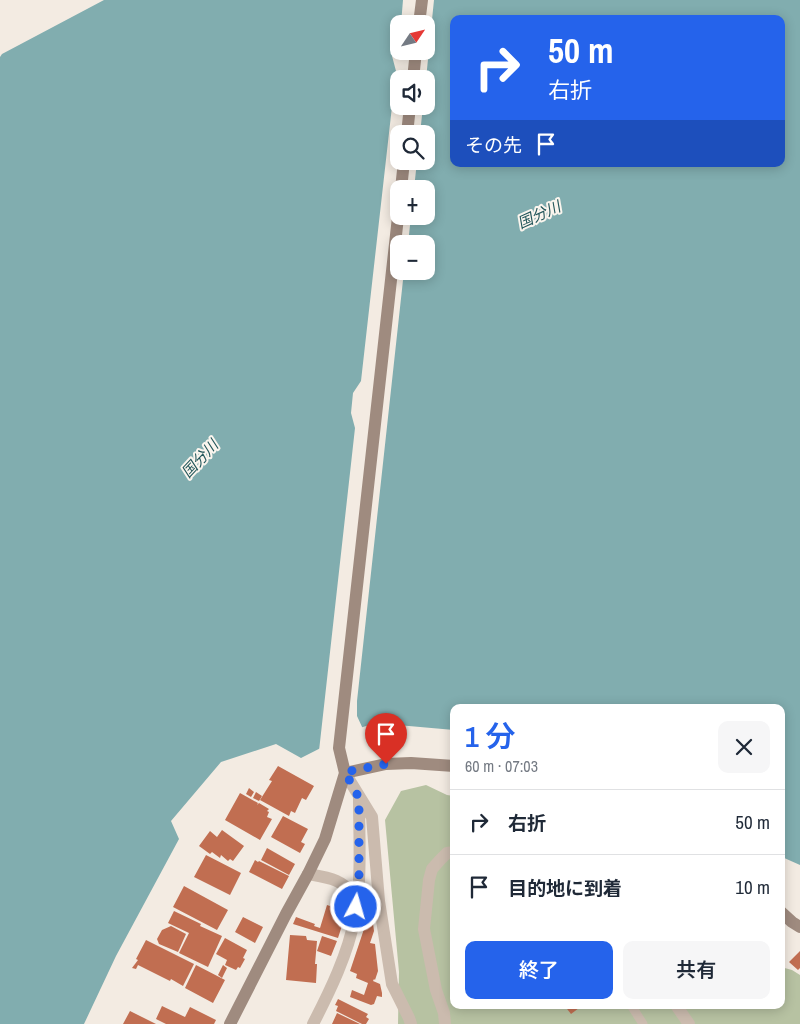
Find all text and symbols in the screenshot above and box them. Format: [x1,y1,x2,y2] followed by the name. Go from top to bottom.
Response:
[390,15,435,60] north arrow
[390,15,435,280] map controls
[548,27,613,74] text: 50 m
[465,35,530,100] icon: right
[390,70,435,115] button: sound
[548,75,592,105] text: 右折
[390,125,435,170] button: search
[532,130,560,158] icon: arrive
[465,132,522,158] text: その先
[390,180,435,225] button: +
[514,195,565,233] water label: 国分川
[390,235,435,280] button: −
[177,434,224,482] water label: 国分川
[365,713,407,764] pin
[465,716,516,756] text: 1 分
[372,720,400,748] icon: arrive
[718,721,770,773] button: close
[465,755,538,777] text: 60 m · 07:03
[465,808,493,836] icon: right
[735,809,770,835] text: 50 m
[508,810,546,836] text: 右折
[465,873,493,901] icon: arrive
[735,874,770,900] text: 10 m
[508,875,622,901] text: 目的地に到着
[329,880,381,932] position arrow
[465,941,613,999] button: 終了
[623,941,770,999] button: 共有

